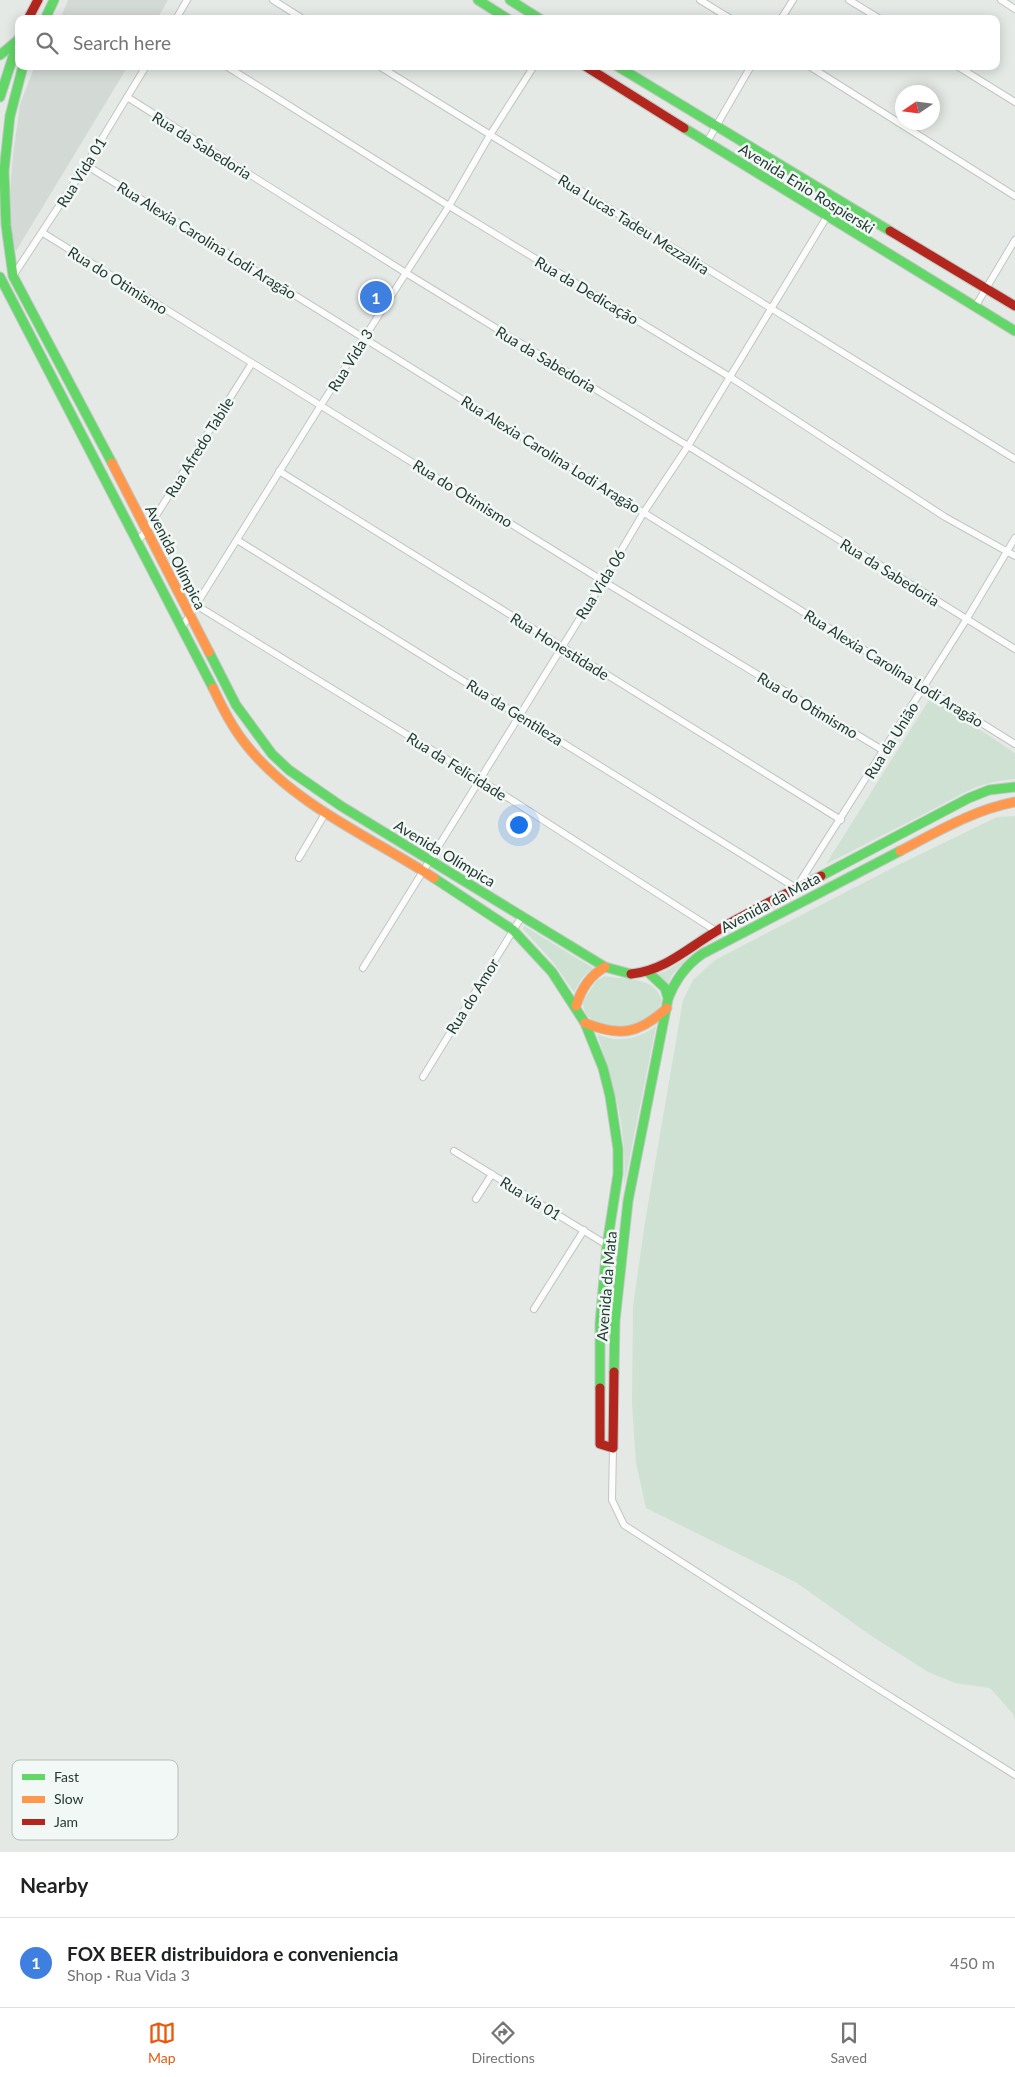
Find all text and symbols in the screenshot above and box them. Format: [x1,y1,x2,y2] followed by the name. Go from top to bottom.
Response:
[15,15,1000,70] search box
[33,29,61,57] icon: search
[73,31,171,54] text: Search here
[895,85,940,130] north arrow
[149,107,255,183] street label: Rua da Sabedoria
[52,134,110,210] street label: Rua Vida 01
[736,139,878,237] street label: Avenida Enio Rospierski
[555,170,713,278] street label: Rua Lucas Tadeu Mezzalira
[114,177,300,303] street label: Rua Alexia Carolina Lodi Aragão
[65,242,171,318] street label: Rua do Otimismo
[532,252,642,328] street label: Rua da Dedicação
[360,278,392,316] pin: 1
[493,322,599,396] street label: Rua da Sabedoria
[324,325,376,395] street label: Rua Vida 3
[458,391,644,517] street label: Rua Alexia Carolina Lodi Aragão
[161,394,237,500] street label: Rua Afredo Tabile
[410,455,516,531] street label: Rua do Otimismo
[142,502,210,612] street label: Avenida Olímpica
[837,534,943,610] street label: Rua da Sabedoria
[571,545,629,622] street label: Rua Vida 06
[801,605,987,731] street label: Rua Alexia Carolina Lodi Aragão
[507,609,613,684] street label: Rua Honestidade
[755,668,861,742] street label: Rua do Otimismo
[463,675,567,749] street label: Rua da Gentileza
[860,698,922,782] street label: Rua da União
[404,728,510,804] street label: Rua da Felicidade
[506,812,532,838] your location
[391,816,499,890] street label: Avenida Olímpica
[717,868,823,936] street label: Avenida da Mata
[442,955,503,1037] street label: Rua do Amor
[497,1172,565,1224] street label: Rua via 01
[592,1230,620,1342] street label: Avenida da Mata
[12,1760,178,1840] legend
[54,1768,79,1785] text: Fast
[54,1790,84,1807] text: Slow
[54,1813,78,1830] text: Jam
[20,1872,88,1897] text: Nearby
[67,1942,398,1965] text: FOX BEER distribuidora e conveniencia
[31,1953,41,1972] text: 1
[950,1953,995,1972] text: 450 m
[67,1965,190,1984] text: Shop · Rua Vida 3
[148,2019,176,2066] tab: Map
[472,2019,535,2066] tab: Directions
[831,2019,867,2066] tab: Saved

